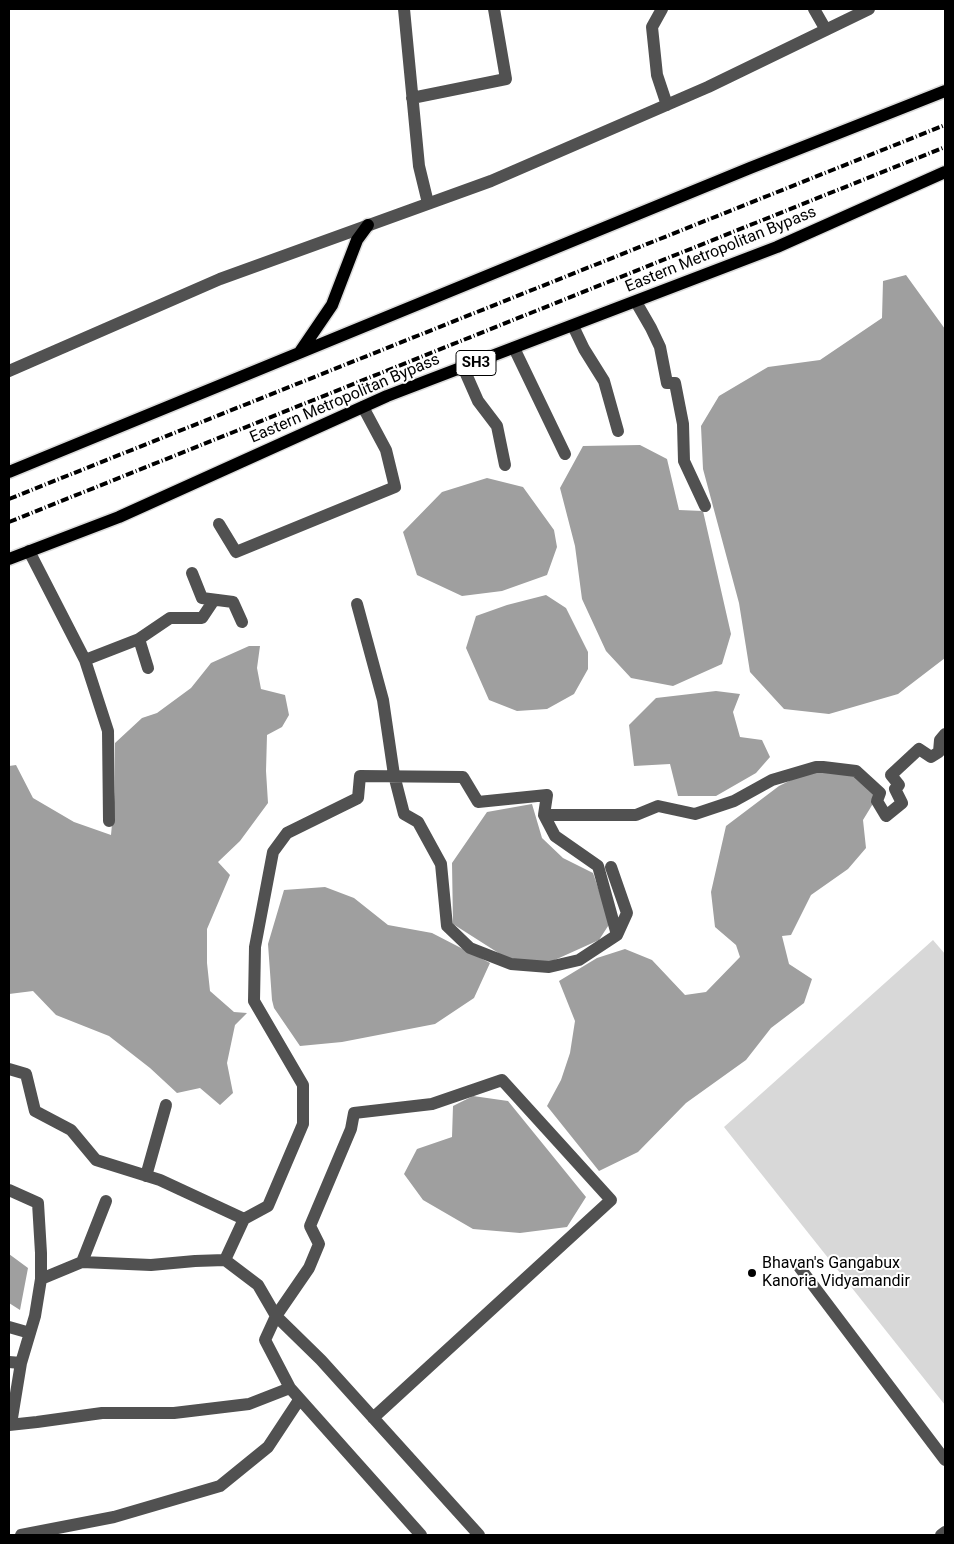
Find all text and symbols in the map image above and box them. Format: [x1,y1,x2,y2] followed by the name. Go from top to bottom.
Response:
[623,203,819,297] street label: Eastern Metropolitan Bypass
[247,350,443,448] street label: Eastern Metropolitan Bypass
[456,350,496,376] road number: SH3
[762,1254,910,1292] place label: Bhavan's Gangabux Kanoria Vidyamandir
[746,1267,758,1279] marker: Bhavan's Gangabux Kanoria Vidyamandir

